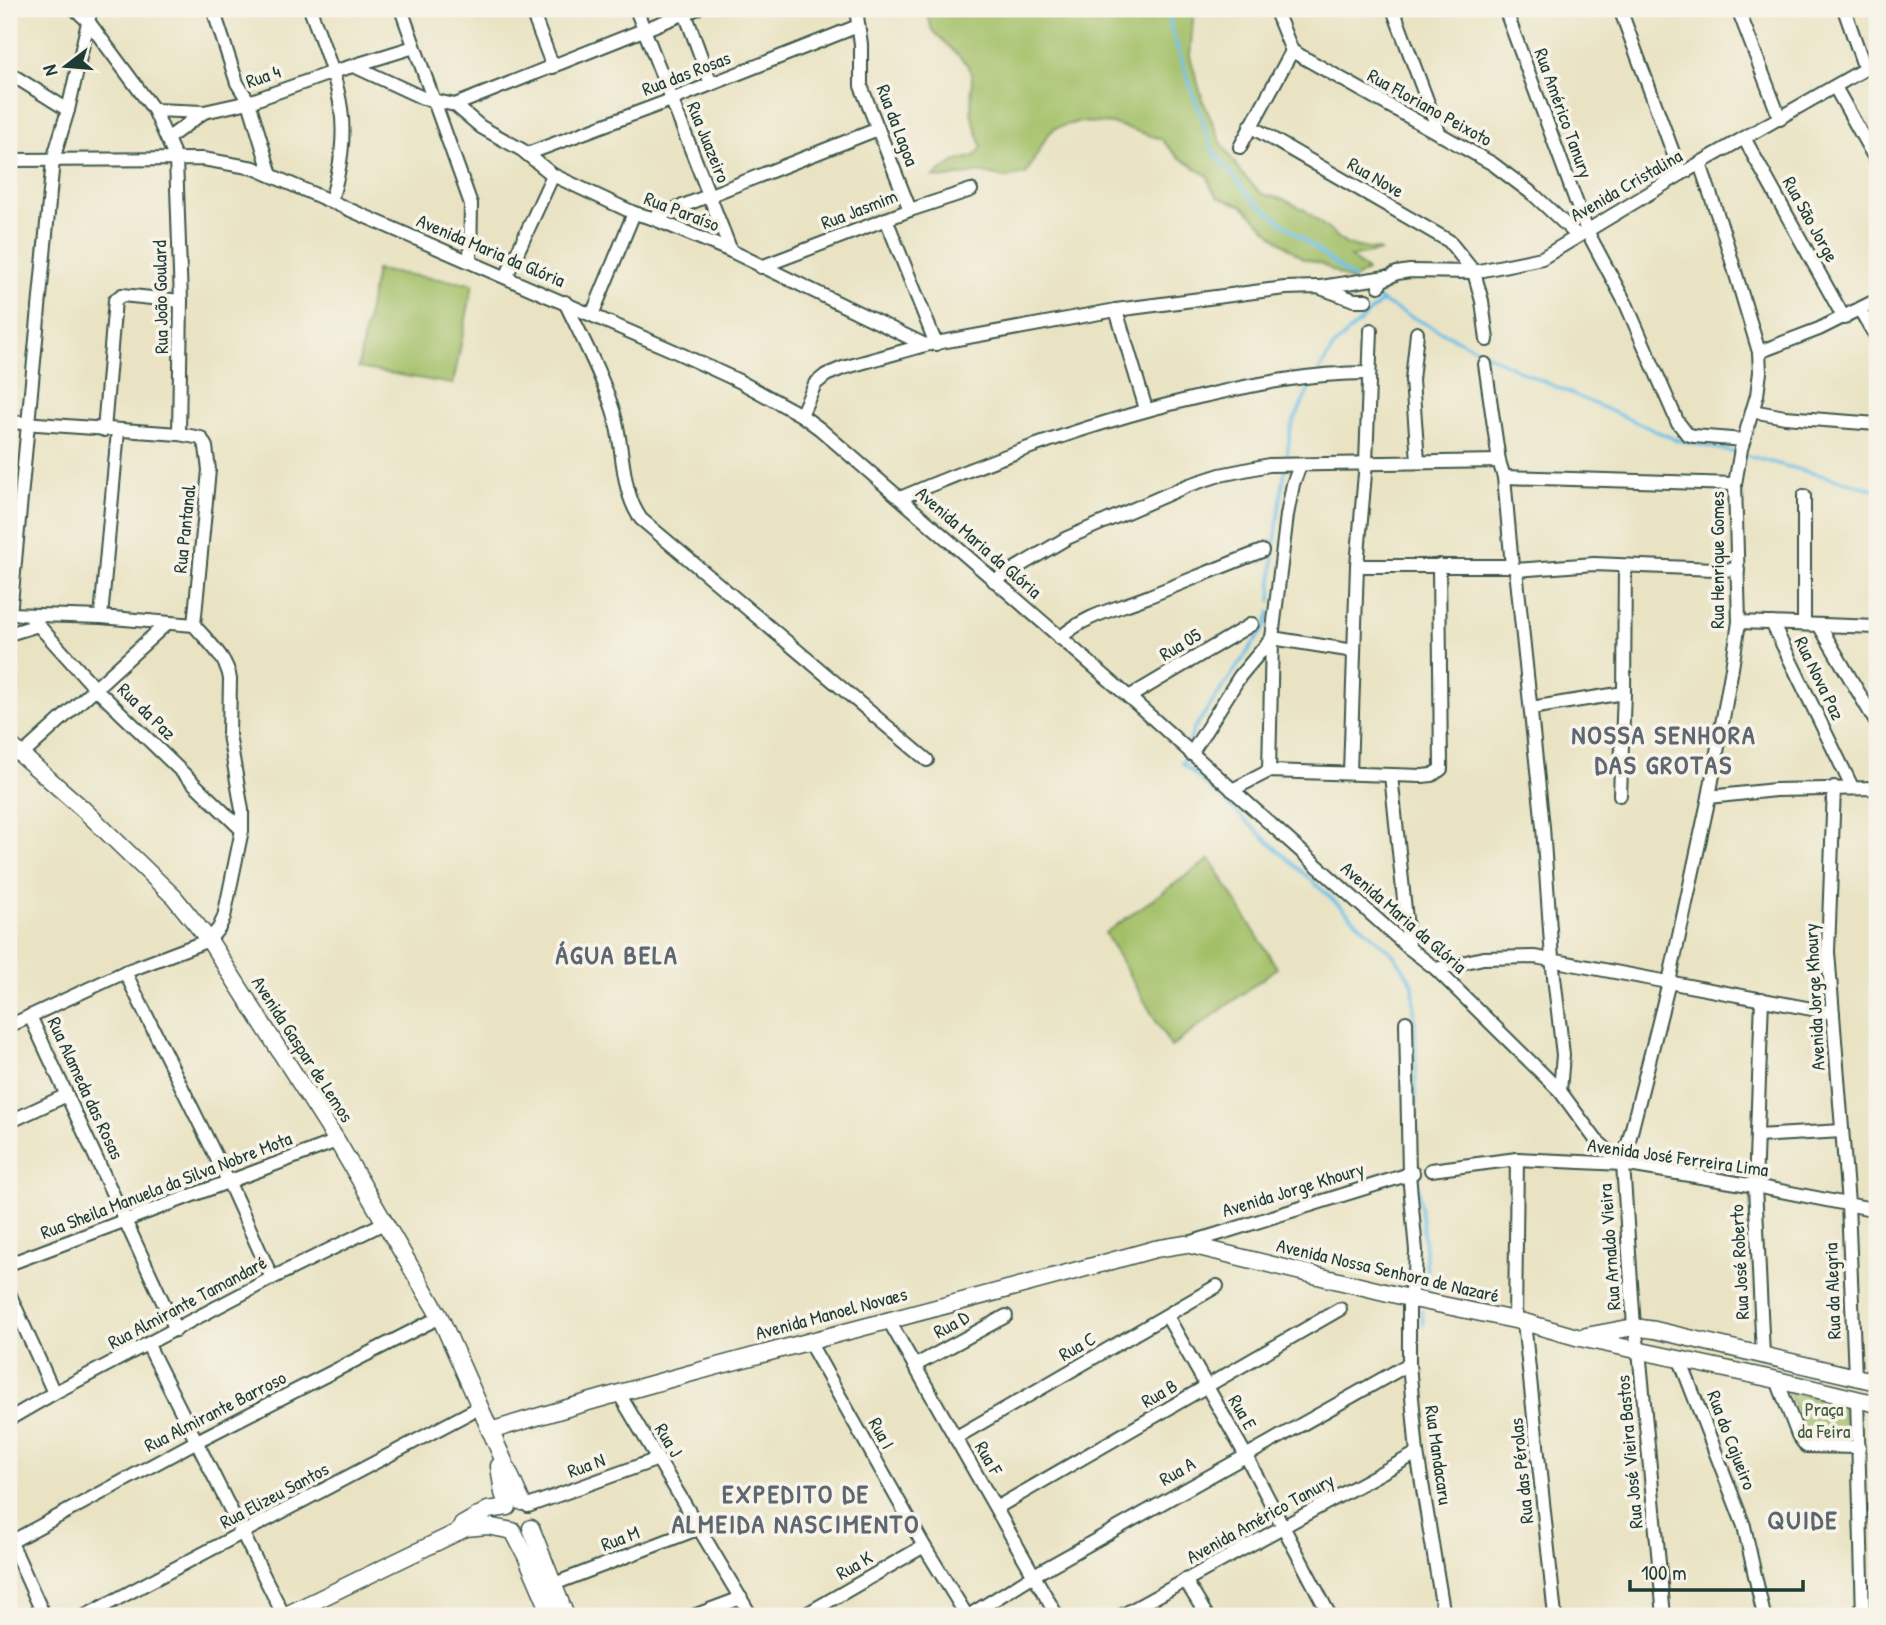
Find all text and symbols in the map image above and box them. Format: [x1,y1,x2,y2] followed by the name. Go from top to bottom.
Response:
[32,32,102,102] north arrow
[638,44,734,102] street label: Rua das Rosas
[1528,44,1600,182] street label: Rua Américo Tanury
[242,58,284,94] street label: Rua 4
[36,62,64,79] text: N
[1363,62,1497,152] street label: Rua Floriano Peixoto
[871,80,926,170] street label: Rua da Lagoa
[681,98,737,187] street label: Rua Juazeiro
[1565,142,1687,228] street label: Avenida Cristalina
[1343,150,1409,204] street label: Rua Nove
[1777,171,1845,267] street label: Rua São Jorge
[817,183,901,235] street label: Rua Jasmim
[641,185,724,237] street label: Rua Paraíso
[413,207,570,293] street label: Avenida Maria da Glória
[146,239,174,354] street label: Rua João Goulard
[911,480,1048,604] street label: Avenida Maria da Glória
[166,483,202,574] street label: Rua Pantanal
[1704,491,1730,629] street label: Rua Henrique Gomes
[1154,621,1206,667] street label: Rua 05
[1789,632,1851,724] street label: Rua Nova Paz
[112,677,182,745] street label: Rua da Paz
[1571,717,1757,782] district label: NOSSA SENHORA DAS GROTAS
[1336,855,1473,979] street label: Avenida Maria da Glória
[1797,923,1831,1071] street label: Avenida Jorge Khoury
[555,937,679,972] district label: ÁGUA BELA
[246,971,360,1127] street label: Avenida Gaspar de Lemos
[42,1013,130,1163] street label: Rua Alameda das Rosas
[37,1125,296,1245] street label: Rua Sheila Manuela da Silva Nobre Mota
[1586,1131,1771,1183] street label: Avenida José Ferreira Lima
[1219,1155,1367,1223] street label: Avenida Jorge Khoury
[1592,1182,1626,1311] street label: Rua Arnaldo Vieira
[1723,1203,1755,1320] street label: Rua José Roberto
[1274,1232,1502,1308] street label: Avenida Nossa Senhora de Nazaré
[1817,1242,1847,1340] street label: Rua da Alegria
[103,1249,271,1355] street label: Rua Almirante Tamandaré
[752,1280,910,1346] street label: Avenida Manoel Novaes
[928,1304,974,1344] street label: Rua D
[1054,1325,1100,1367] street label: Rua C
[140,1364,291,1458] street label: Rua Almirante Barroso
[1136,1372,1182,1414] street label: Rua B
[1609,1374,1649,1530] street label: Rua José Vieira Bastos
[1701,1387,1763,1494] street label: Rua do Cajueiro
[1223,1390,1264,1435] street label: Rua E
[1798,1396,1851,1444] park label: Praça da Feira
[1419,1404,1459,1507] street label: Rua Mandacaru
[863,1412,901,1454] street label: Rua I
[1503,1417,1539,1525] street label: Rua das Pérolas
[649,1418,689,1462] street label: Rua J
[969,1436,1009,1480] street label: Rua F
[564,1446,608,1484] street label: Rua N
[1154,1450,1200,1492] street label: Rua A
[215,1455,333,1535] street label: Rua Elizeu Santos
[1181,1467,1339,1569] street label: Avenida Américo Tanury
[672,1476,920,1541] district label: EXPEDITO DE ALMEIDA NASCIMENTO
[1767,1502,1839,1537] district label: QUIDE
[597,1519,643,1557] street label: Rua M
[831,1544,877,1586] street label: Rua K
[1630,1548,1804,1592] scale bar
[1641,1558,1687,1587] text: 100 m

